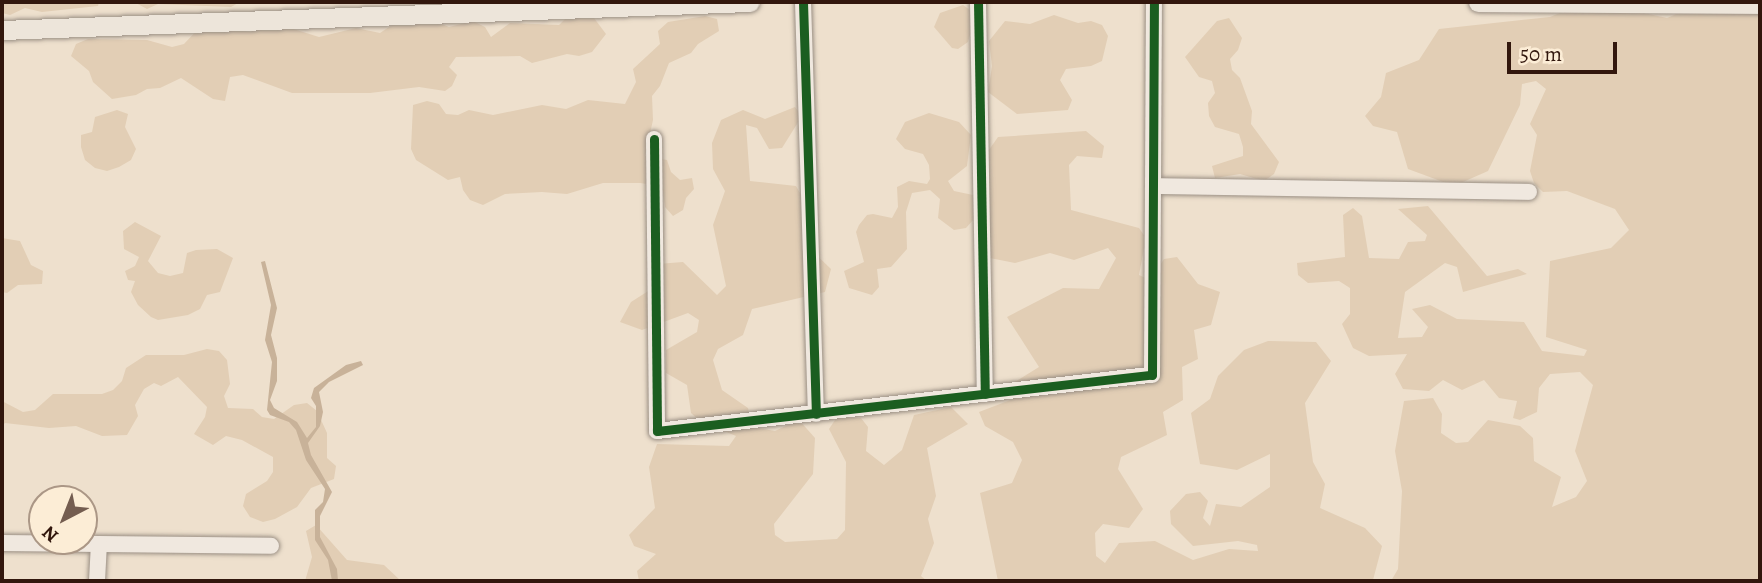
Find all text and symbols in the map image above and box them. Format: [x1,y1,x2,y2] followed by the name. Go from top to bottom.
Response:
[1510,28,1620,72] scale bar
[1520,40,1562,68] text: 50 m
[28,485,98,555] north arrow
[36,520,64,548] text: N

